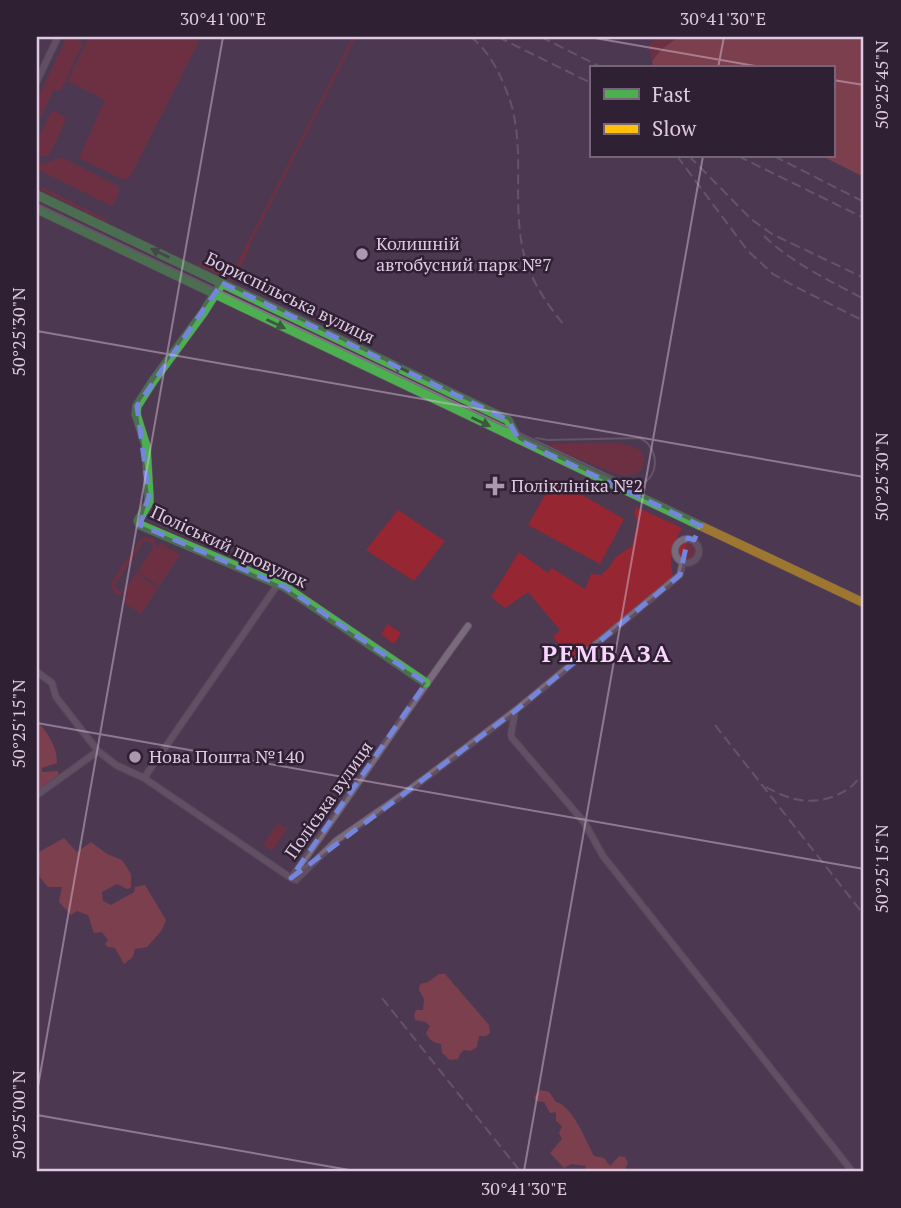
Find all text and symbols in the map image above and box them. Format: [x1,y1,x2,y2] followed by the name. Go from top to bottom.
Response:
[180,6,266,30] text: 30°41'00"E
[680,6,766,30] text: 30°41'30"E
[869,40,893,130] text: 50°25'45"N
[590,66,834,158] legend
[652,80,691,108] text: Fast
[652,114,697,142] text: Slow
[376,231,552,276] place label: Колишній автобусний парк №7
[202,246,379,349] street label: Бориспільська вулиця
[354,246,370,262] marker: Колишній автобусний парк №7
[150,247,170,259] one-way arrow
[6,287,30,377] text: 50°25'30"N
[266,318,286,330] one-way arrow
[392,364,412,375] one-way arrow
[471,417,492,428] one-way arrow
[869,432,893,522] text: 50°25'30"N
[511,473,643,497] place label: Поліклініка №2
[485,476,505,496] marker: Поліклініка №2
[147,499,312,593] street label: Поліський провулок
[542,637,672,669] district label: РЕМБАЗА
[6,679,30,769] text: 50°25'15"N
[279,736,378,863] street label: Поліська вулиця
[149,744,304,768] place label: Нова Пошта №140
[127,749,143,765] marker: Нова Пошта №140
[869,824,893,914] text: 50°25'15"N
[6,1070,30,1160] text: 50°25'00"N
[481,1176,567,1200] text: 30°41'30"E

